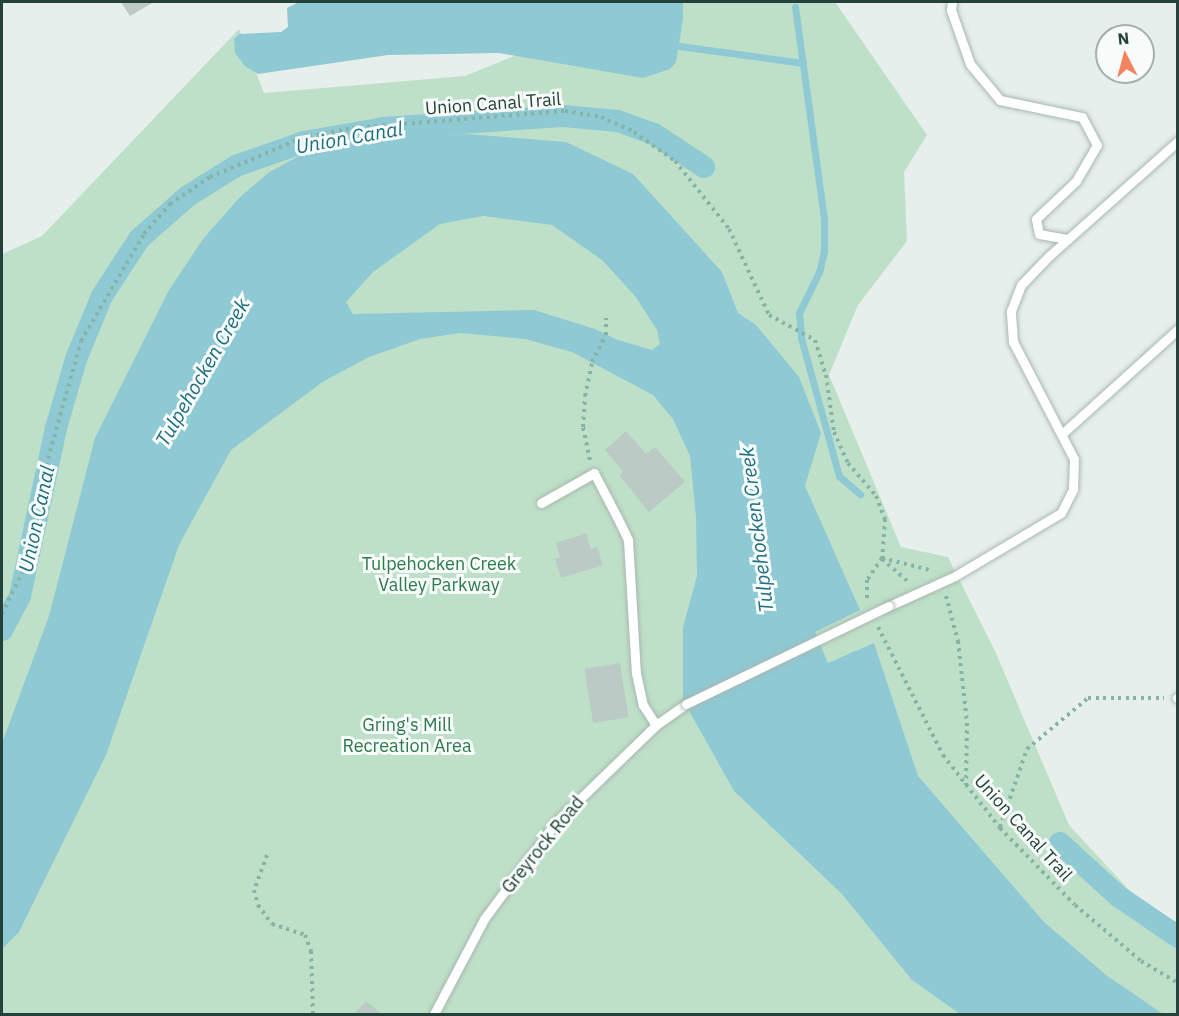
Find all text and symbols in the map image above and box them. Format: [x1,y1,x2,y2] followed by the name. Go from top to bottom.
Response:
[1095,24,1155,84] north arrow
[1117,28,1130,49] text: N
[424,88,562,120] street label: Union Canal Trail
[294,116,404,158] water label: Union Canal
[150,294,254,450] water label: Tulpehocken Creek
[734,446,778,614] water label: Tulpehocken Creek
[13,463,59,575] water label: Union Canal
[362,554,516,596] park label: Tulpehocken Creek Valley Parkway
[342,715,472,758] park label: Gring's Mill Recreation Area
[969,770,1077,886] street label: Union Canal Trail
[497,792,589,898] street label: Greyrock Road

